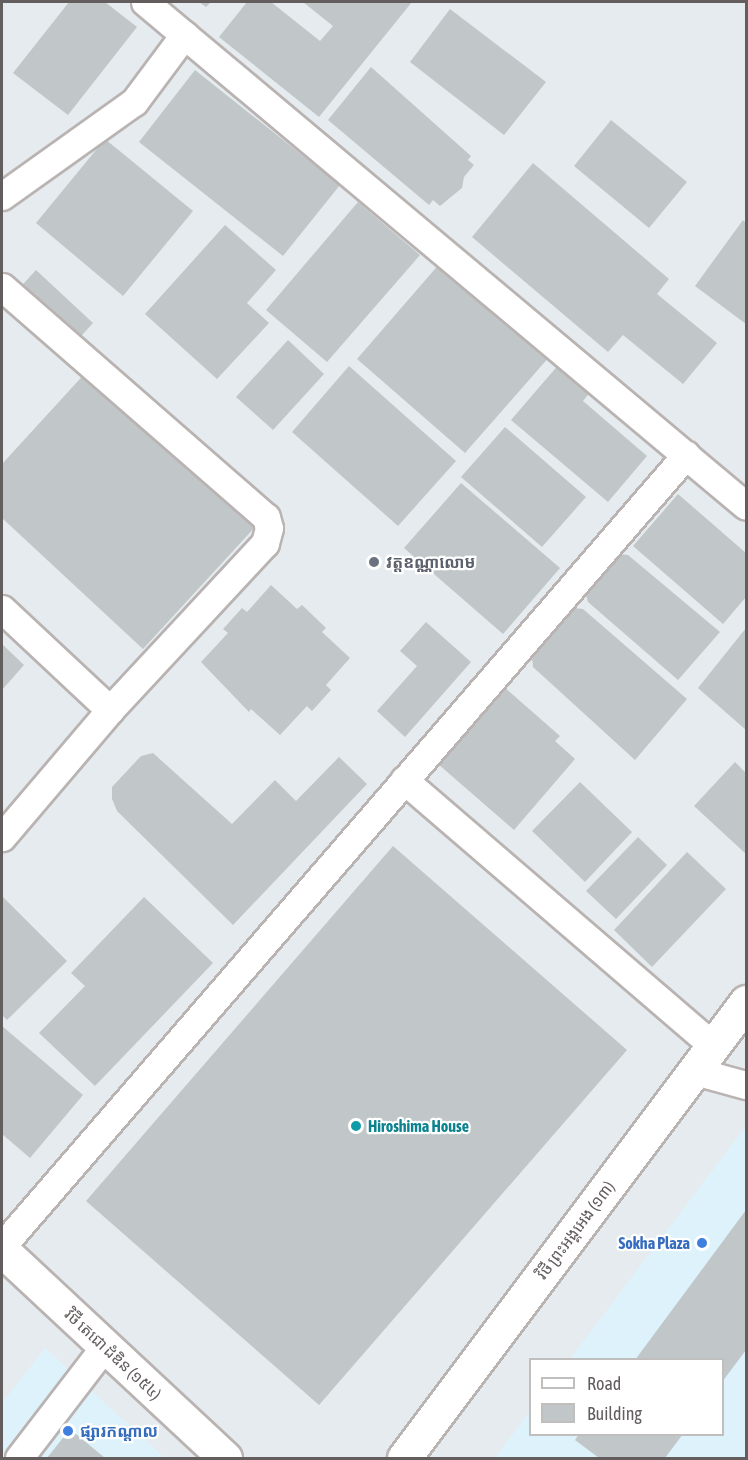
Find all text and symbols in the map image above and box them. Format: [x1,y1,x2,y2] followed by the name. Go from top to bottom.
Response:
[386,552,475,572] place label: វត្តឧណ្ណាលោម
[367,555,381,569] marker: វត្តឧណ្ណាលោម
[368,1116,469,1136] place label: Hiroshima House
[349,1119,363,1133] marker: Hiroshima House
[532,1177,618,1283] street label: វិថី ព្រះអង្គអេង (១៣)
[619,1233,690,1253] place label: Sokha Plaza
[695,1236,709,1250] marker: Sokha Plaza
[61,1304,165,1404] street label: វិថី តេជោ ដំឌិន (១៥៤)
[529,1358,724,1436] legend
[587,1373,621,1394] text: Road
[587,1403,642,1424] text: Building
[80,1421,158,1441] place label: ផ្សារកណ្ដាល
[61,1424,75,1438] marker: ផ្សារកណ្ដាល

